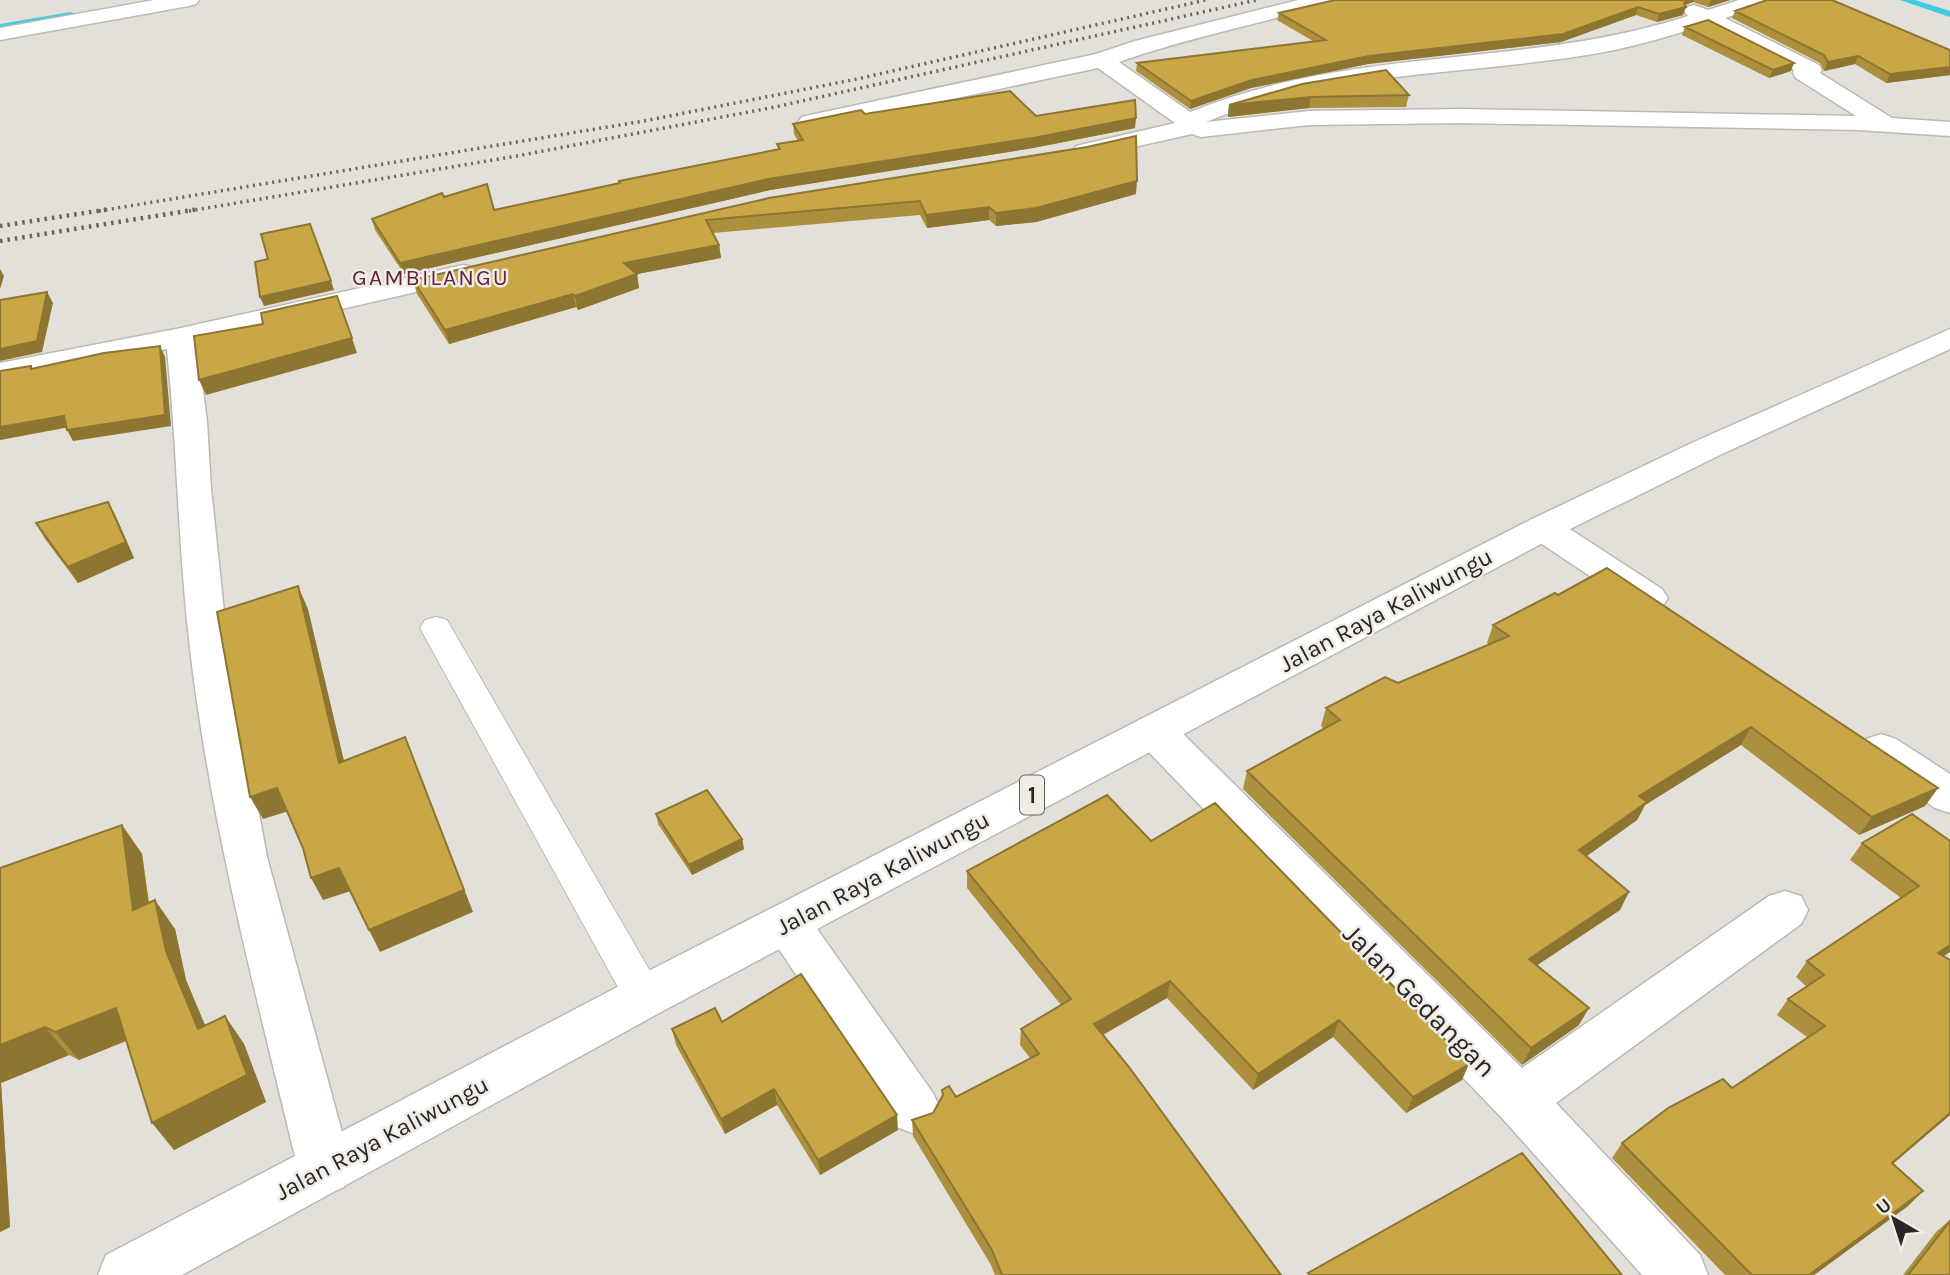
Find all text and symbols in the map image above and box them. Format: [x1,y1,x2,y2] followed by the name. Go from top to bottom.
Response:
[352,264,510,291] district label: GAMBILANGU
[1275,542,1497,678] street label: Jalan Raya Kaliwungu
[1020,776,1044,814] road number: 1
[772,805,994,941] street label: Jalan Raya Kaliwungu
[1336,917,1503,1084] street label: Jalan Gedangan
[271,1070,493,1206] street label: Jalan Raya Kaliwungu
[1859,1184,1929,1254] north arrow
[1872,1194,1896,1219] text: U

